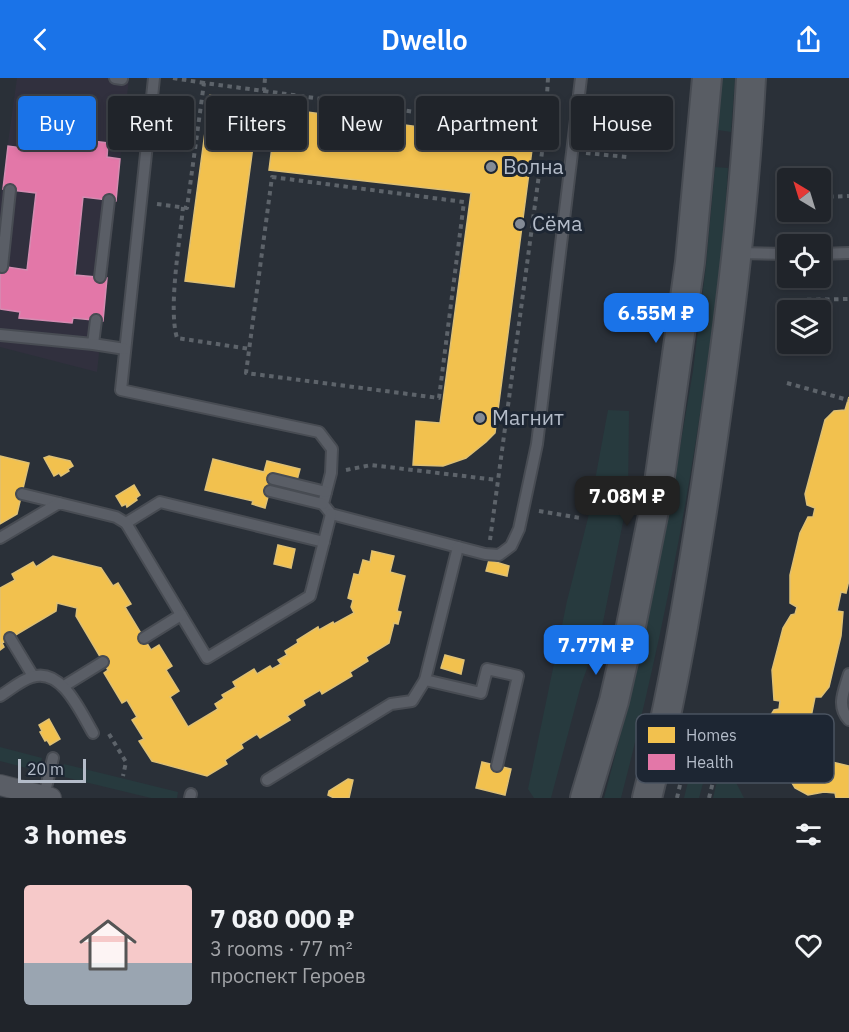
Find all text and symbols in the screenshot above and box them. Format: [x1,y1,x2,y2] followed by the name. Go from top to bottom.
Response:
[381,22,468,57] text: Dwello
[24,23,57,56] icon: back
[792,23,825,56] icon: share
[18,96,96,150] chip: Buy
[108,96,194,150] chip: Rent
[206,96,307,150] chip: Filters
[319,96,404,150] chip: New
[416,96,559,150] chip: Apartment
[571,96,673,150] chip: House
[503,152,564,180] place label: Волна
[484,160,498,174] marker: Волна
[777,168,831,222] north arrow
[777,168,831,354] map controls
[532,209,582,237] place label: Сёма
[513,217,527,231] marker: Сёма
[777,234,831,288] button: locate
[601,293,711,344] pin: 6.55M ₽
[618,299,694,326] text: 6.55M ₽
[777,300,831,354] button: layers
[492,403,564,431] place label: Магнит
[473,411,487,425] marker: Магнит
[572,476,682,527] pin: 7.08M ₽
[589,482,665,509] text: 7.08M ₽
[541,625,651,676] pin: 7.77M ₽
[558,631,634,658] text: 7.77M ₽
[636,714,834,783] legend
[686,725,737,745] text: Homes
[686,752,734,772] text: Health
[18,756,86,784] scale bar
[27,759,64,779] text: 20 m
[24,817,127,851] text: 3 homes
[792,818,825,851] icon: filters
[210,901,355,935] text: 7 080 000 ₽
[72,909,144,981] icon: home
[792,929,825,962] icon: heart
[210,935,353,962] text: 3 rooms · 77 m²
[210,962,366,989] text: проспект Героев

